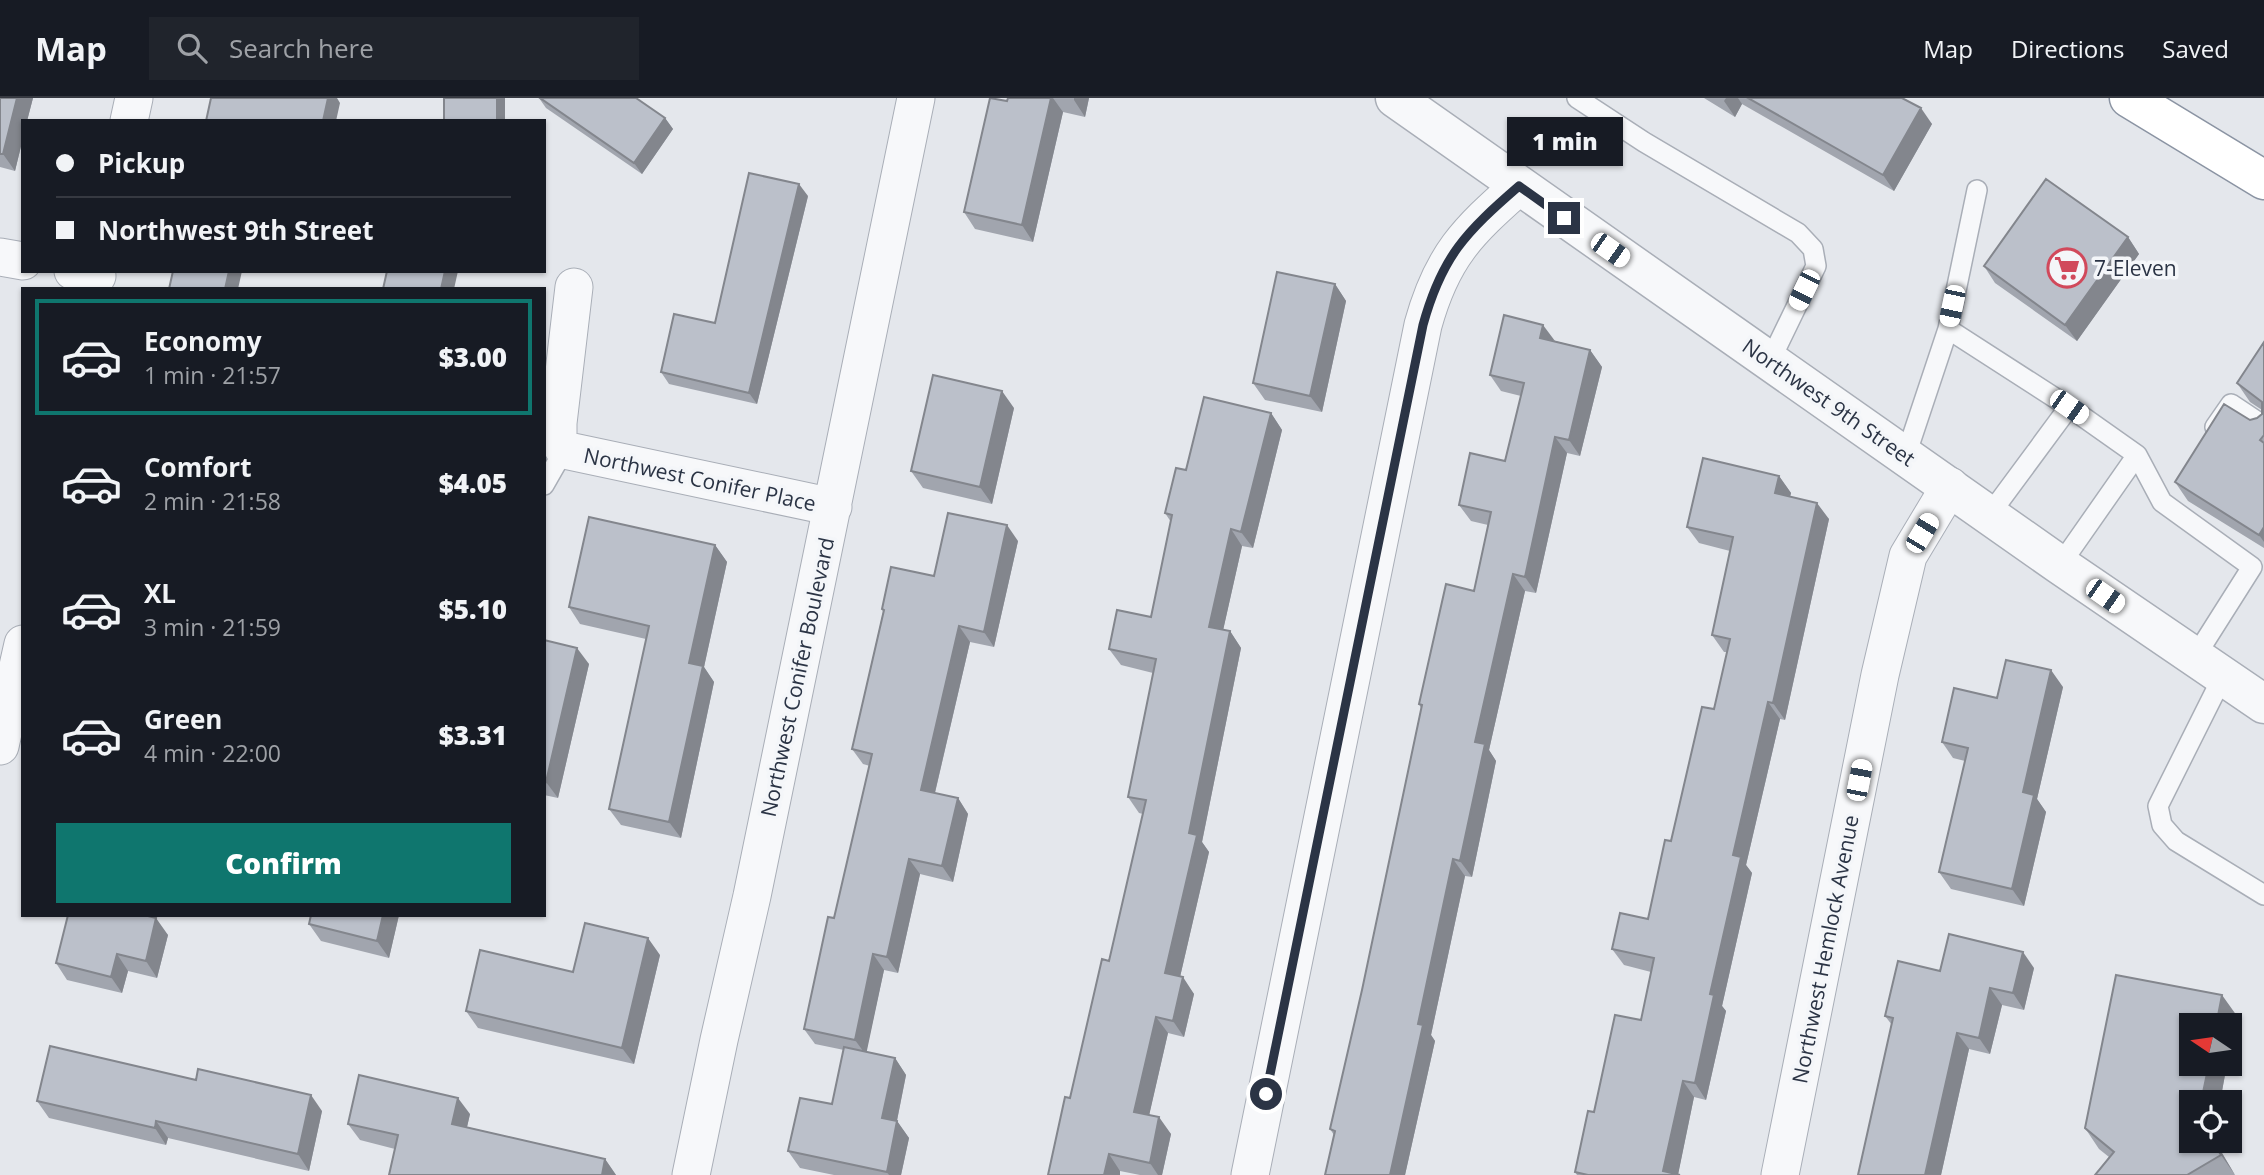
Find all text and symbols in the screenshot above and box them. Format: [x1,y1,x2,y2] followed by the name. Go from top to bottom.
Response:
[149,17,639,80] search box
[35,26,107,71] text: Map
[173,29,211,67] icon: search
[229,30,374,66] text: Search here
[1923,32,1973,65] text: Map
[2011,32,2124,65] text: Directions
[2162,32,2229,65] text: Saved
[1506,116,1622,166] callout: 1 min
[1532,125,1598,157] text: 1 min
[98,145,185,181] text: Pickup
[1548,202,1580,234] route end
[98,212,373,248] text: Northwest 9th Street
[1587,229,1634,271] car
[2046,247,2088,289] supermarket icon: 7-Eleven
[2094,254,2177,282] place label: 7-Eleven
[1786,267,1823,313] car
[1938,283,1967,329] car
[144,323,262,359] text: Economy
[60,326,123,389] icon: car
[1737,332,1921,472] street label: Northwest 9th Street
[439,339,507,375] text: $3.00
[144,359,281,391] text: 1 min · 21:57
[2046,386,2093,428] car
[581,441,819,517] street label: Northwest Conifer Place
[144,449,251,485] text: Comfort
[60,452,123,515] icon: car
[439,465,507,501] text: $4.05
[144,485,281,517] text: 2 min · 21:58
[1903,510,1942,556] car
[754,535,840,819] street label: Northwest Conifer Boulevard
[144,575,176,611] text: XL
[2082,575,2129,617] car
[60,578,123,641] icon: car
[439,591,507,627] text: $5.10
[144,611,281,643] text: 3 min · 21:59
[144,701,222,737] text: Green
[60,704,123,767] icon: car
[439,717,507,753] text: $3.31
[144,737,281,769] text: 4 min · 22:00
[1845,757,1874,803] car
[1785,812,1865,1086] street label: Northwest Hemlock Avenue
[56,823,511,903] button: Confirm
[2179,1013,2242,1076] north arrow
[2179,1013,2242,1153] map controls
[1250,1078,1282,1110] route start
[2179,1090,2242,1153] button: locate

